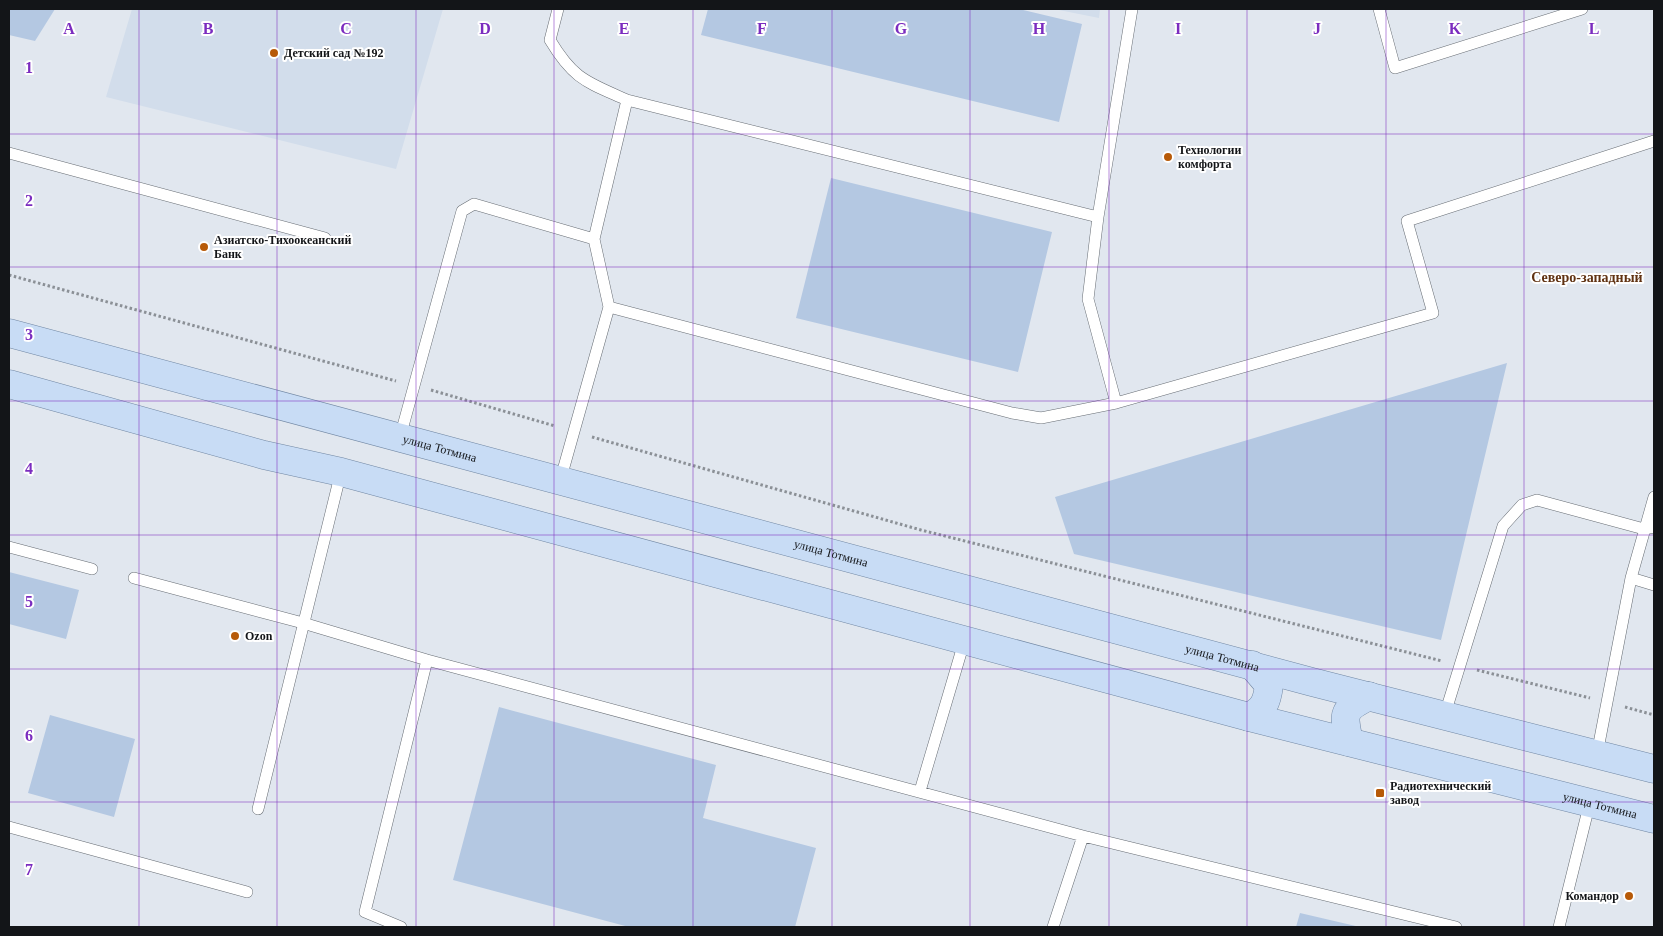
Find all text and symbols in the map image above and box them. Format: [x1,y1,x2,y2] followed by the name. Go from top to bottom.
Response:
[63,20,75,37] text: A
[203,20,214,37] text: B
[340,20,352,37] text: C
[479,20,491,37] text: D
[619,20,629,37] text: E
[757,20,767,37] text: F
[895,20,908,37] text: G
[1033,20,1046,37] text: H
[1175,20,1181,37] text: I
[1313,20,1321,37] text: J
[1449,20,1462,37] text: K
[1589,20,1599,37] text: L
[284,46,383,60] place label: Детский сад №192
[268,47,280,59] marker: Детский сад №192
[25,59,33,76] text: 1
[1178,143,1241,171] place label: Технологии комфорта
[1162,151,1174,163] marker: Технологии комфорта
[25,192,33,209] text: 2
[214,233,351,261] place label: Азиатско-Тихоокеанский Банк
[198,241,210,253] marker: Азиатско-Тихоокеанский Банк
[1531,270,1643,285] district label: Северо-западный
[25,326,33,343] text: 3
[401,432,479,465] street label: улица Тотмина
[25,460,33,477] text: 4
[793,537,870,570] street label: улица Тотмина
[25,593,33,610] text: 5
[245,629,273,643] place label: Ozon
[229,630,241,642] marker: Ozon
[1184,641,1261,675] street label: улица Тотмина
[25,727,33,744] text: 6
[1390,779,1491,807] place label: Радиотехнический завод
[1374,787,1386,799] marker: Радиотехнический завод
[1561,789,1639,822] street label: улица Тотмина
[25,861,33,878] text: 7
[1565,889,1619,903] place label: Командор
[1623,890,1635,902] marker: Командор

